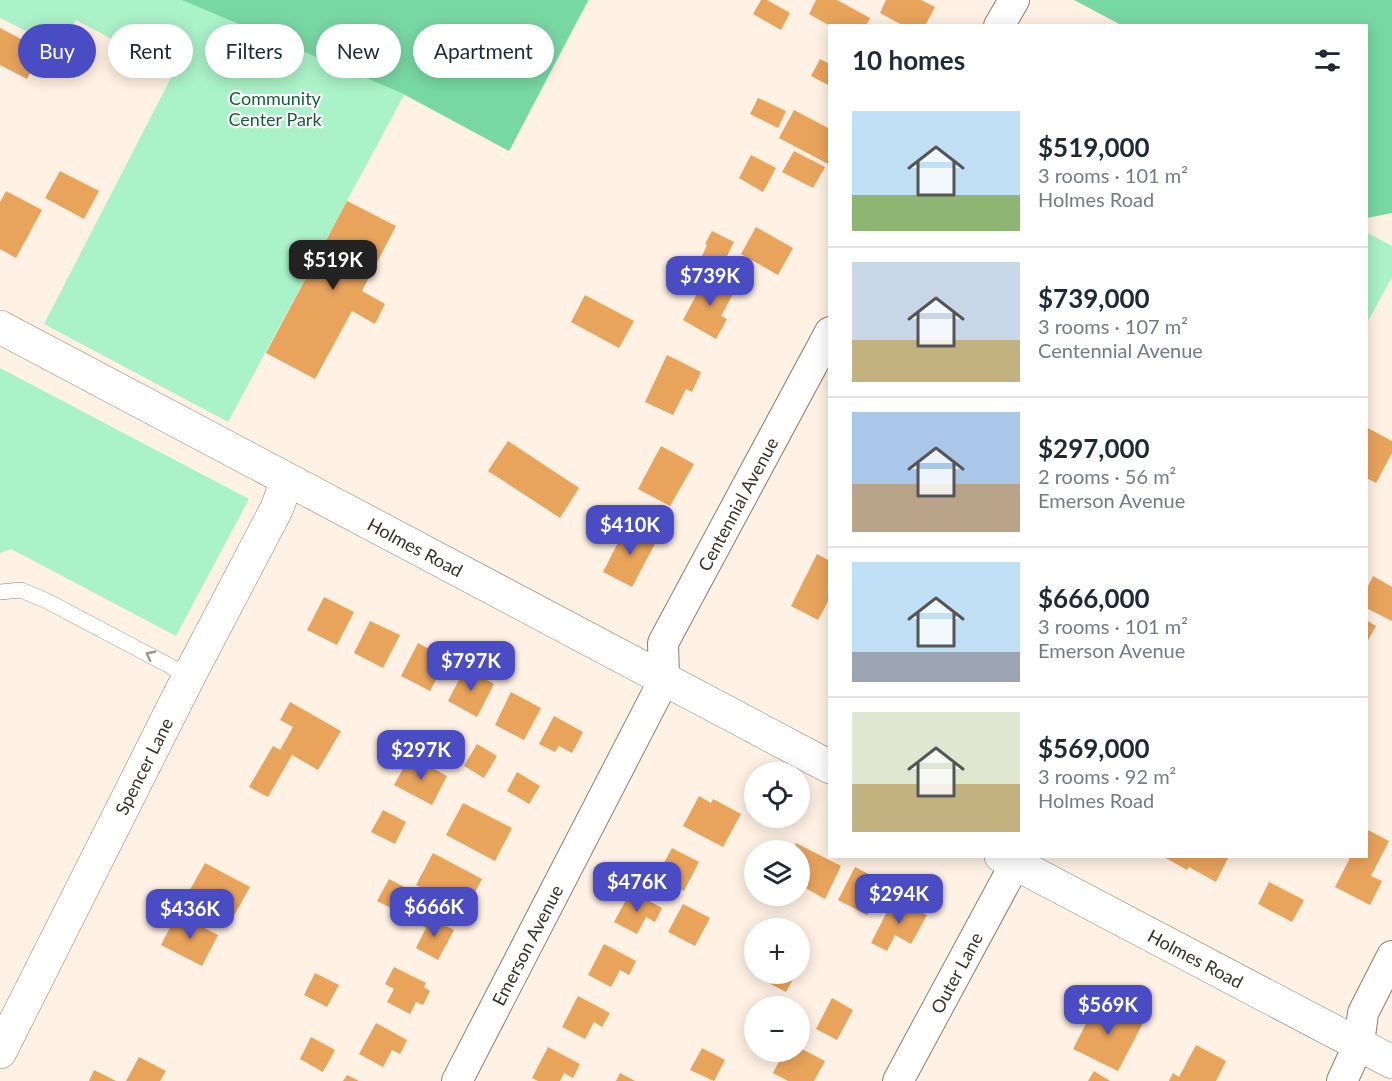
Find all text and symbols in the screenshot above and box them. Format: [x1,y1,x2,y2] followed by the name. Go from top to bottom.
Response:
[18,24,96,78] chip: Buy
[108,24,193,78] chip: Rent
[205,24,304,78] chip: Filters
[316,24,401,78] chip: New
[413,24,554,78] chip: Apartment
[852,44,965,76] text: 10 homes
[1311,44,1344,77] icon: filters
[228,87,322,130] park label: Community Center Park
[1038,131,1150,163] text: $519,000
[900,135,972,207] icon: home
[1038,163,1188,187] text: 3 rooms · 101 m²
[1038,187,1154,211] text: Holmes Road
[291,240,375,291] pin: $519K
[303,247,363,271] text: $519K
[668,256,752,307] pin: $739K
[680,263,740,287] text: $739K
[1038,282,1150,314] text: $739,000
[900,286,972,358] icon: home
[1038,314,1188,338] text: 3 rooms · 107 m²
[1038,338,1203,362] text: Centennial Avenue
[1038,432,1150,464] text: $297,000
[693,433,782,575] street label: Centennial Avenue
[900,436,972,508] icon: home
[1038,464,1176,488] text: 2 rooms · 56 m²
[1038,488,1185,512] text: Emerson Avenue
[588,505,672,556] pin: $410K
[600,512,660,536] text: $410K
[364,513,467,581] street label: Holmes Road
[1038,582,1150,614] text: $666,000
[900,586,972,658] icon: home
[1038,614,1188,638] text: 3 rooms · 101 m²
[1038,638,1185,662] text: Emerson Avenue
[429,641,513,692] pin: $797K
[441,648,501,672] text: $797K
[146,651,156,662] one-way arrow
[110,714,177,818] street label: Spencer Lane
[379,730,463,781] pin: $297K
[1038,732,1150,764] text: $569,000
[900,736,972,808] icon: home
[391,737,451,761] text: $297K
[744,762,810,1062] map controls
[744,762,810,828] button: locate
[1038,764,1176,788] text: 3 rooms · 92 m²
[1038,788,1154,812] text: Holmes Road
[744,840,810,906] button: layers
[595,862,679,913] pin: $476K
[607,869,667,893] text: $476K
[857,874,941,925] pin: $294K
[487,881,567,1009] street label: Emerson Avenue
[869,881,929,905] text: $294K
[392,887,476,938] pin: $666K
[148,889,232,940] pin: $436K
[404,894,464,918] text: $666K
[160,896,220,920] text: $436K
[744,918,810,984] button: +
[1144,924,1247,993] street label: Holmes Road
[926,928,987,1017] street label: Outer Lane
[1066,985,1150,1036] pin: $569K
[1078,992,1138,1016] text: $569K
[744,996,810,1062] button: −

